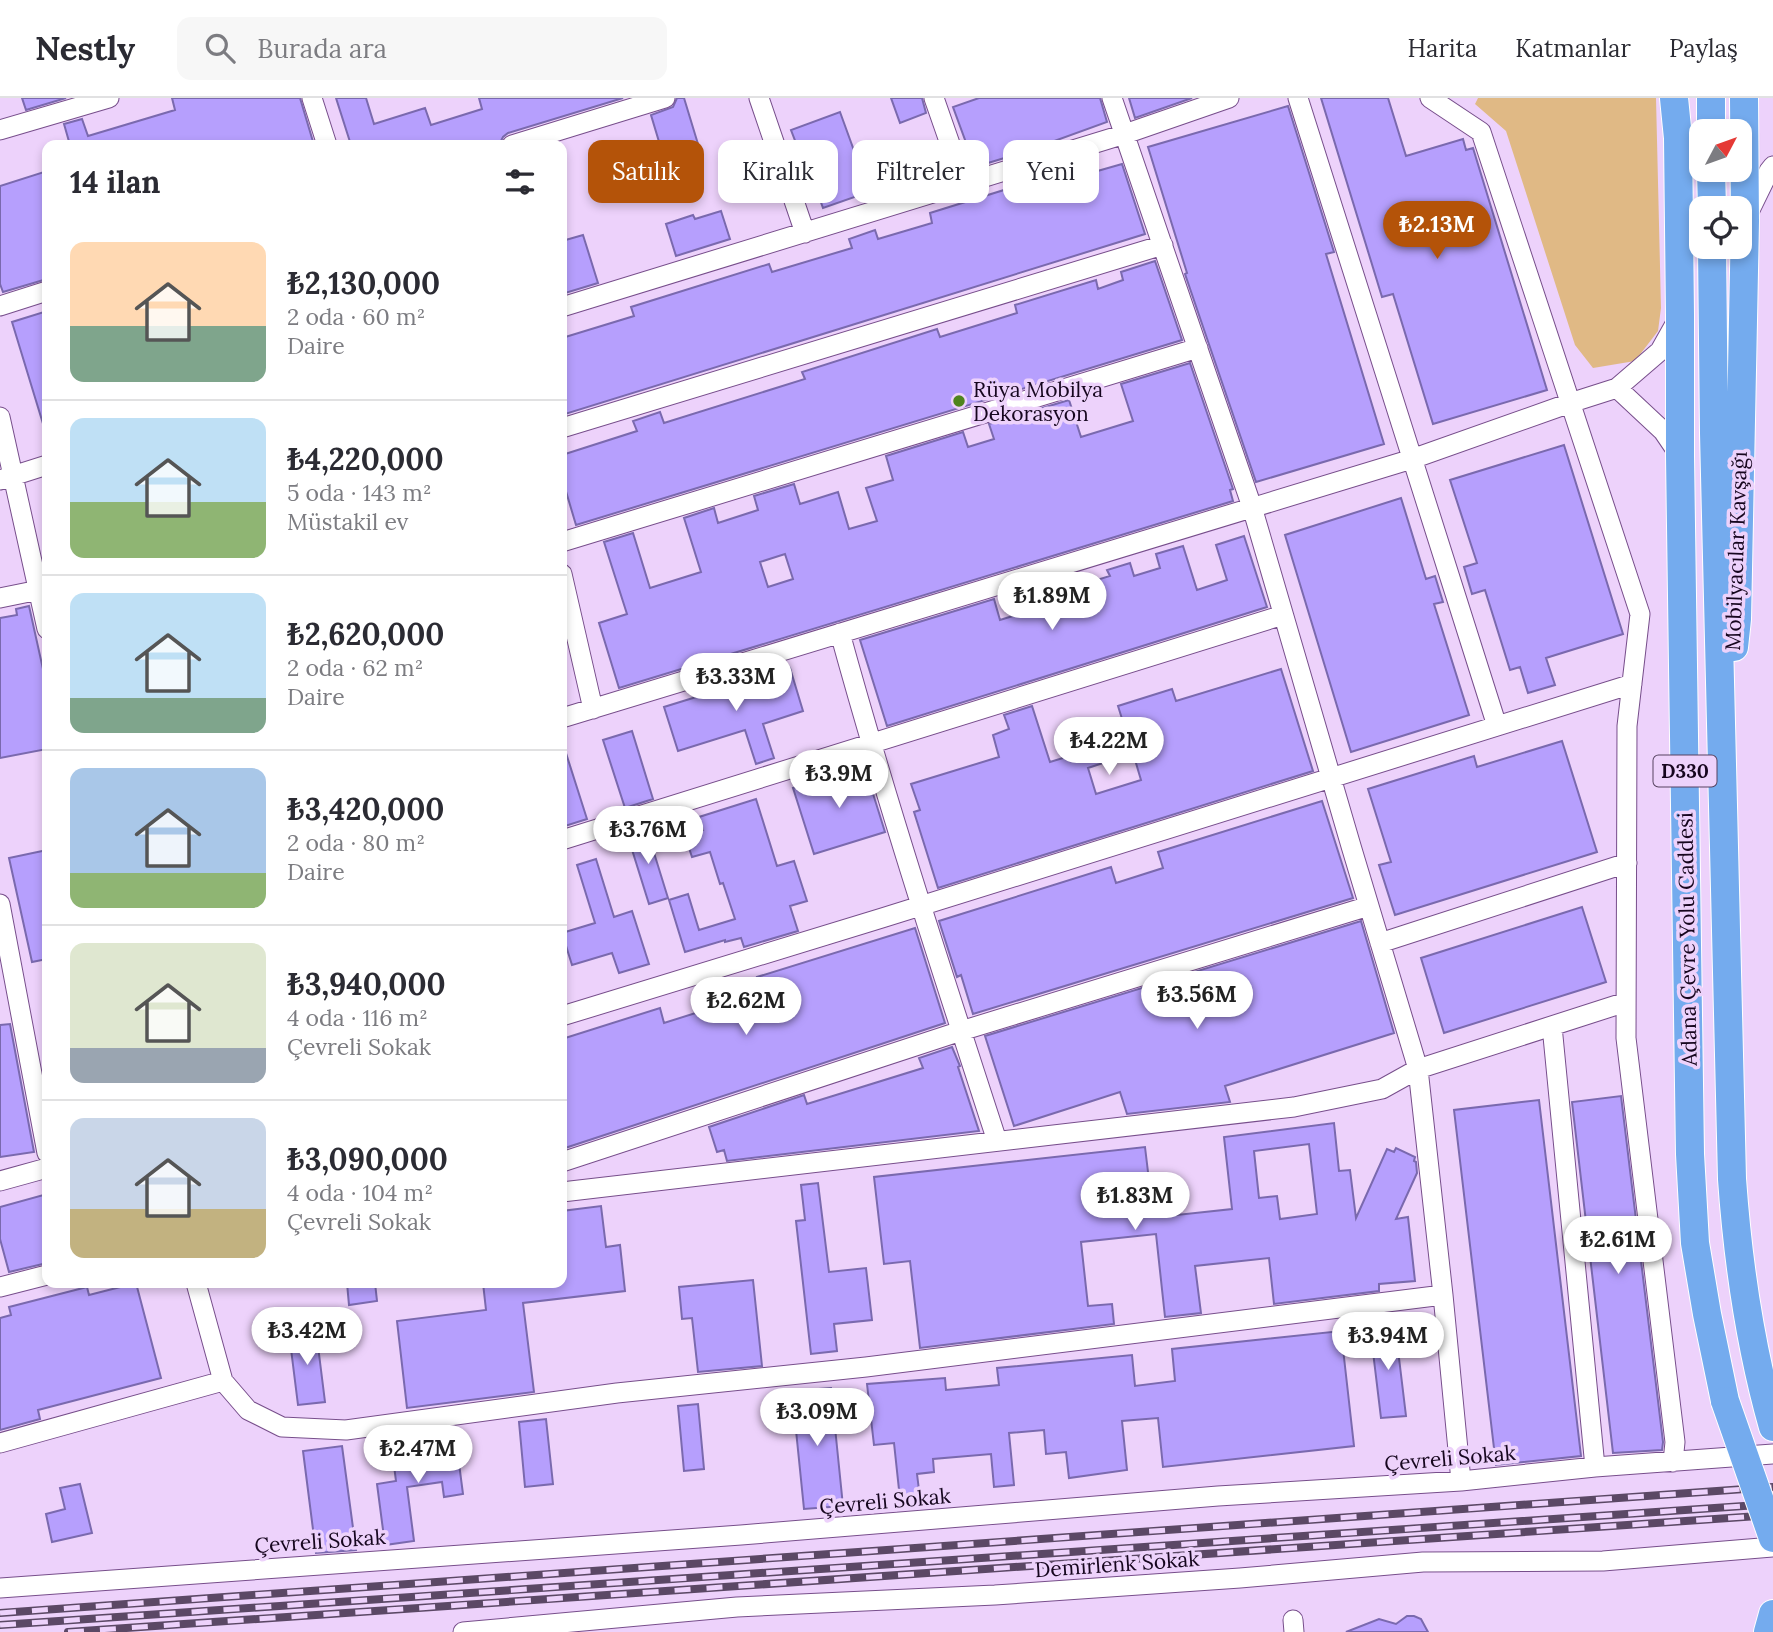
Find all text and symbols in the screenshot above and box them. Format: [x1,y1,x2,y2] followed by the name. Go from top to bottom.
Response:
[177,17,667,80] search box
[35,27,135,69] text: Nestly
[201,29,239,67] icon: search
[257,32,387,65] text: Burada ara
[1408,33,1477,64] text: Harita
[1515,33,1631,64] text: Katmanlar
[1669,33,1738,64] text: Paylaş
[1689,119,1752,182] north arrow
[1689,119,1752,259] map controls
[588,140,704,203] chip: Satılık
[718,140,838,203] chip: Kiralık
[852,140,989,203] chip: Filtreler
[1003,140,1099,203] chip: Yeni
[70,163,161,201] text: 14 ilan
[501,163,539,201] icon: filters
[1689,196,1752,259] button: locate
[1380,202,1494,261] pin: ₺2.13M
[1399,209,1475,238] text: ₺2.13M
[287,264,440,302] text: ₺2,130,000
[126,270,210,354] icon: home
[287,302,425,331] text: 2 oda · 60 m²
[287,331,345,360] text: Daire
[973,376,1103,427] place label: Rüya Mobilya Dekorasyon
[951,393,967,409] marker: Rüya Mobilya Dekorasyon
[287,440,444,478] text: ₺4,220,000
[126,446,210,530] icon: home
[1719,451,1753,651] street label: Mobilyacılar Kavşağı
[287,478,432,507] text: 5 oda · 143 m²
[287,507,408,536] text: Müstakil ev
[995,573,1109,632] pin: ₺1.89M
[1013,580,1091,609] text: ₺1.89M
[287,615,444,653] text: ₺2,620,000
[126,621,210,705] icon: home
[287,653,423,682] text: 2 oda · 62 m²
[679,654,793,713] pin: ₺3.33M
[696,661,776,690] text: ₺3.33M
[287,682,345,711] text: Daire
[1052,718,1166,777] pin: ₺4.22M
[1070,725,1148,754] text: ₺4.22M
[790,750,888,810] pin: ₺3.9M
[1654,756,1716,786] road number: D330
[805,758,873,787] text: ₺3.9M
[287,790,444,828] text: ₺3,420,000
[126,796,210,880] icon: home
[591,806,705,866] pin: ₺3.76M
[1671,812,1703,1067] street label: Adana Çevre Yolu Caddesi
[609,814,687,843] text: ₺3.76M
[287,828,425,857] text: 2 oda · 80 m²
[287,857,345,886] text: Daire
[287,965,446,1003] text: ₺3,940,000
[126,971,210,1055] icon: home
[1140,972,1254,1031] pin: ₺3.56M
[689,978,803,1037] pin: ₺2.62M
[1157,979,1237,1008] text: ₺3.56M
[706,985,786,1014] text: ₺2.62M
[287,1003,428,1032] text: 4 oda · 116 m²
[287,1032,431,1061] text: Çevreli Sokak
[287,1140,448,1178] text: ₺3,090,000
[126,1146,210,1230] icon: home
[1078,1172,1192,1232] pin: ₺1.83M
[287,1178,433,1207] text: 4 oda · 104 m²
[1097,1180,1173,1209] text: ₺1.83M
[287,1207,431,1236] text: Çevreli Sokak
[1561,1216,1675,1276] pin: ₺2.61M
[1580,1224,1656,1253] text: ₺2.61M
[250,1308,364,1367] pin: ₺3.42M
[1331,1312,1445,1372] pin: ₺3.94M
[267,1315,347,1344] text: ₺3.42M
[1348,1320,1428,1349] text: ₺3.94M
[760,1388,874,1448] pin: ₺3.09M
[776,1396,858,1425] text: ₺3.09M
[361,1426,475,1485] pin: ₺2.47M
[380,1433,456,1462] text: ₺2.47M
[1383,1439,1517,1477] street label: Çevreli Sokak
[818,1482,952,1520] street label: Çevreli Sokak
[253,1523,387,1559] street label: Çevreli Sokak
[1034,1545,1201,1583] street label: Demirlenk Sokak

